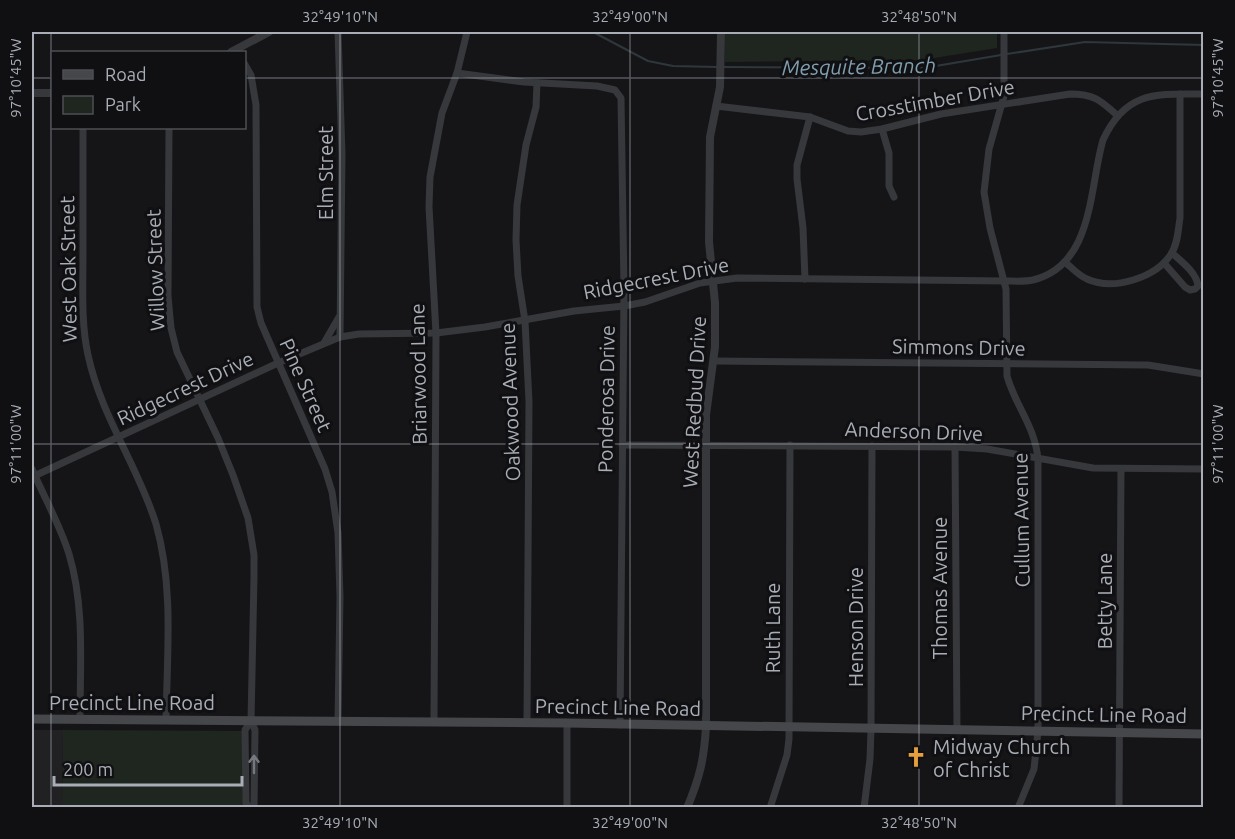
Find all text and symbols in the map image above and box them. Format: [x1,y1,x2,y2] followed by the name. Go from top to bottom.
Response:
[302,8,378,25] text: 32°49'10"N
[592,8,668,25] text: 32°49'00"N
[881,8,957,25] text: 32°48'50"N
[7,38,24,118] text: 97°10'45"W
[1209,38,1226,118] text: 97°10'45"W
[51,51,246,129] legend
[782,53,936,79] water label: Mesquite Branch
[105,64,147,84] text: Road
[854,75,1016,125] street label: Crosstimber Drive
[105,94,141,114] text: Park
[314,126,337,220] street label: Elm Street
[55,195,81,343] street label: West Oak Street
[141,209,169,331] street label: Willow Street
[581,253,731,303] street label: Ridgecrest Drive
[405,303,431,445] street label: Briarwood Lane
[678,315,710,489] street label: West Redbud Drive
[496,322,524,482] street label: Oakwood Avenue
[593,325,619,473] street label: Ponderosa Drive
[892,334,1026,360] street label: Simmons Drive
[275,335,337,435] street label: Pine Street
[113,346,257,430] street label: Ridgecrest Drive
[7,404,24,484] text: 97°11'00"W
[1209,404,1226,484] text: 97°11'00"W
[844,417,984,445] street label: Anderson Drive
[1008,452,1034,588] street label: Cullum Avenue
[928,517,951,659] street label: Thomas Avenue
[1093,553,1116,649] street label: Betty Lane
[844,567,867,687] street label: Henson Drive
[761,583,784,673] street label: Ruth Lane
[49,691,215,714] street label: Precinct Line Road
[535,694,701,720] street label: Precinct Line Road
[1021,701,1187,727] street label: Precinct Line Road
[933,735,1070,781] place label: Midway Church of Christ
[904,745,928,769] church icon: Midway Church of Christ
[54,749,242,787] scale bar
[248,754,260,774] one-way arrow
[63,759,113,779] text: 200 m
[302,814,378,831] text: 32°49'10"N
[592,814,668,831] text: 32°49'00"N
[881,814,957,831] text: 32°48'50"N

